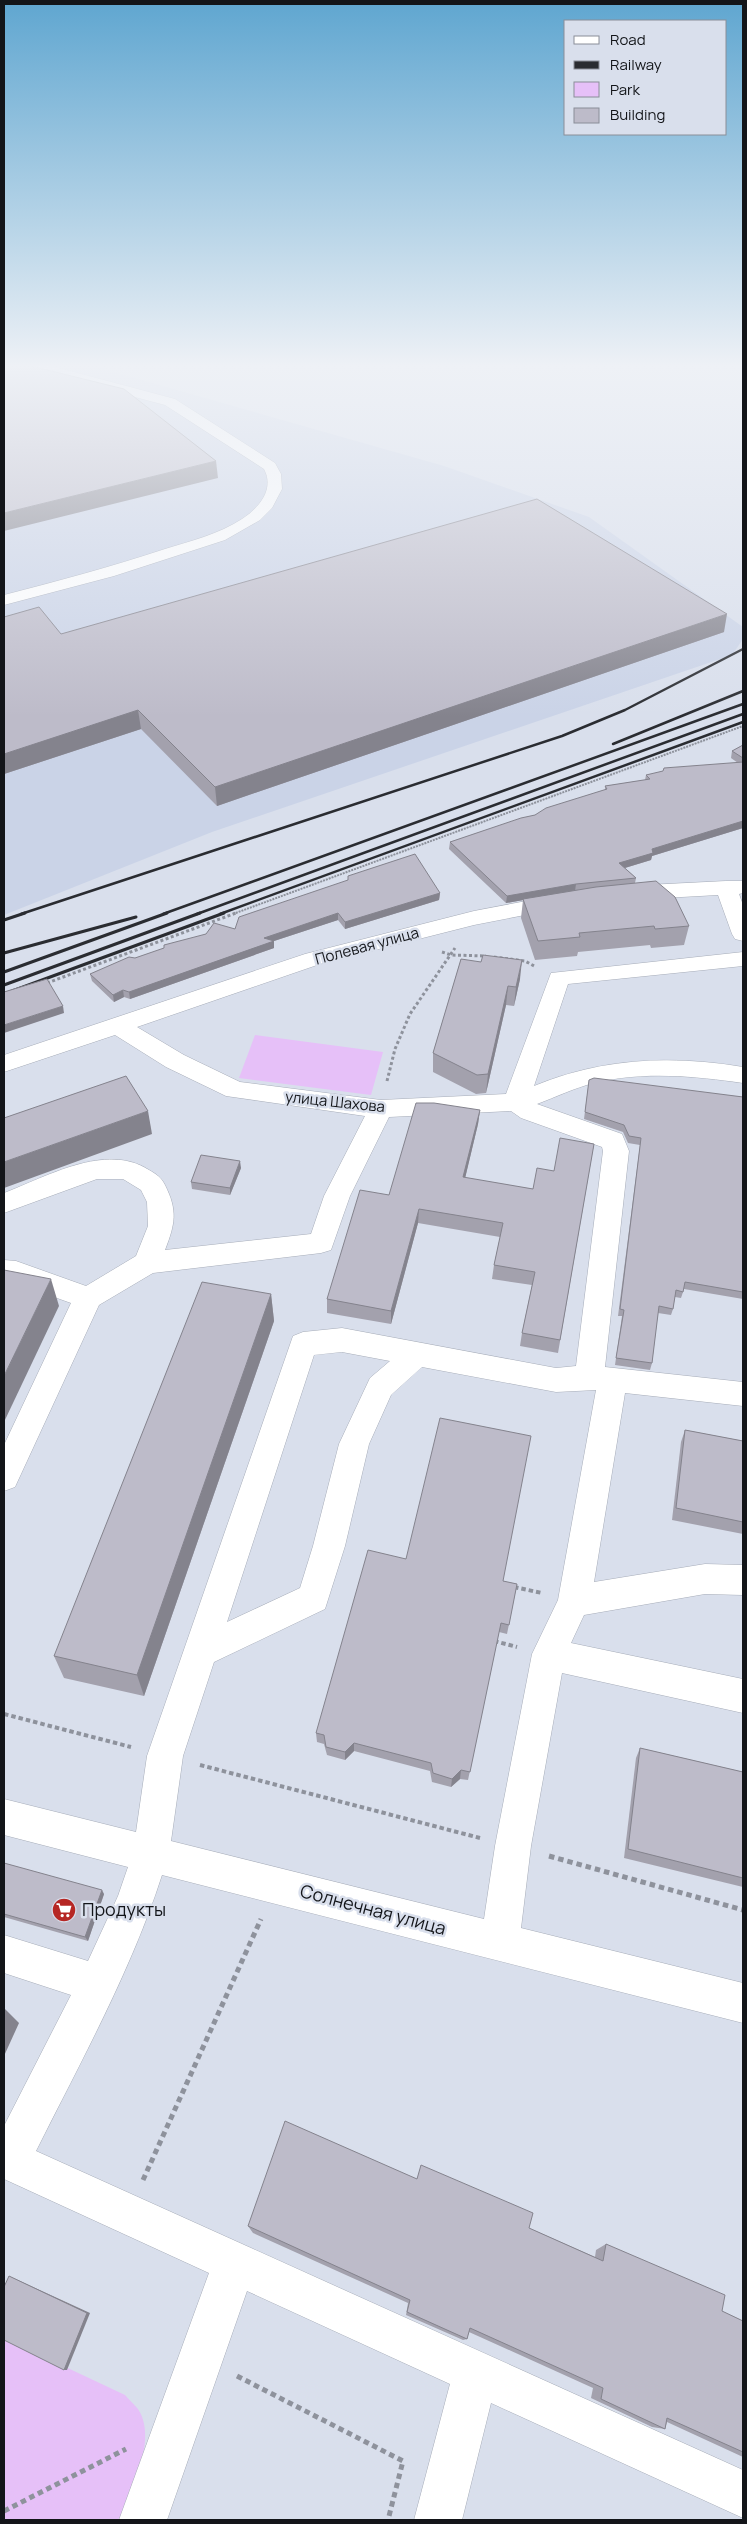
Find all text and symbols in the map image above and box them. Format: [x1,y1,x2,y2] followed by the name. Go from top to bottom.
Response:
[564,20,727,135] legend
[610,29,646,50] text: Road
[610,54,662,75] text: Railway
[610,79,640,100] text: Park
[610,104,665,125] text: Building
[313,922,421,969] street label: Полевая улица
[284,1086,386,1117] street label: улица Шахова
[298,1878,449,1940] street label: Солнечная улица
[51,1897,77,1923] supermarket icon: Продукты
[82,1897,166,1921] place label: Продукты

